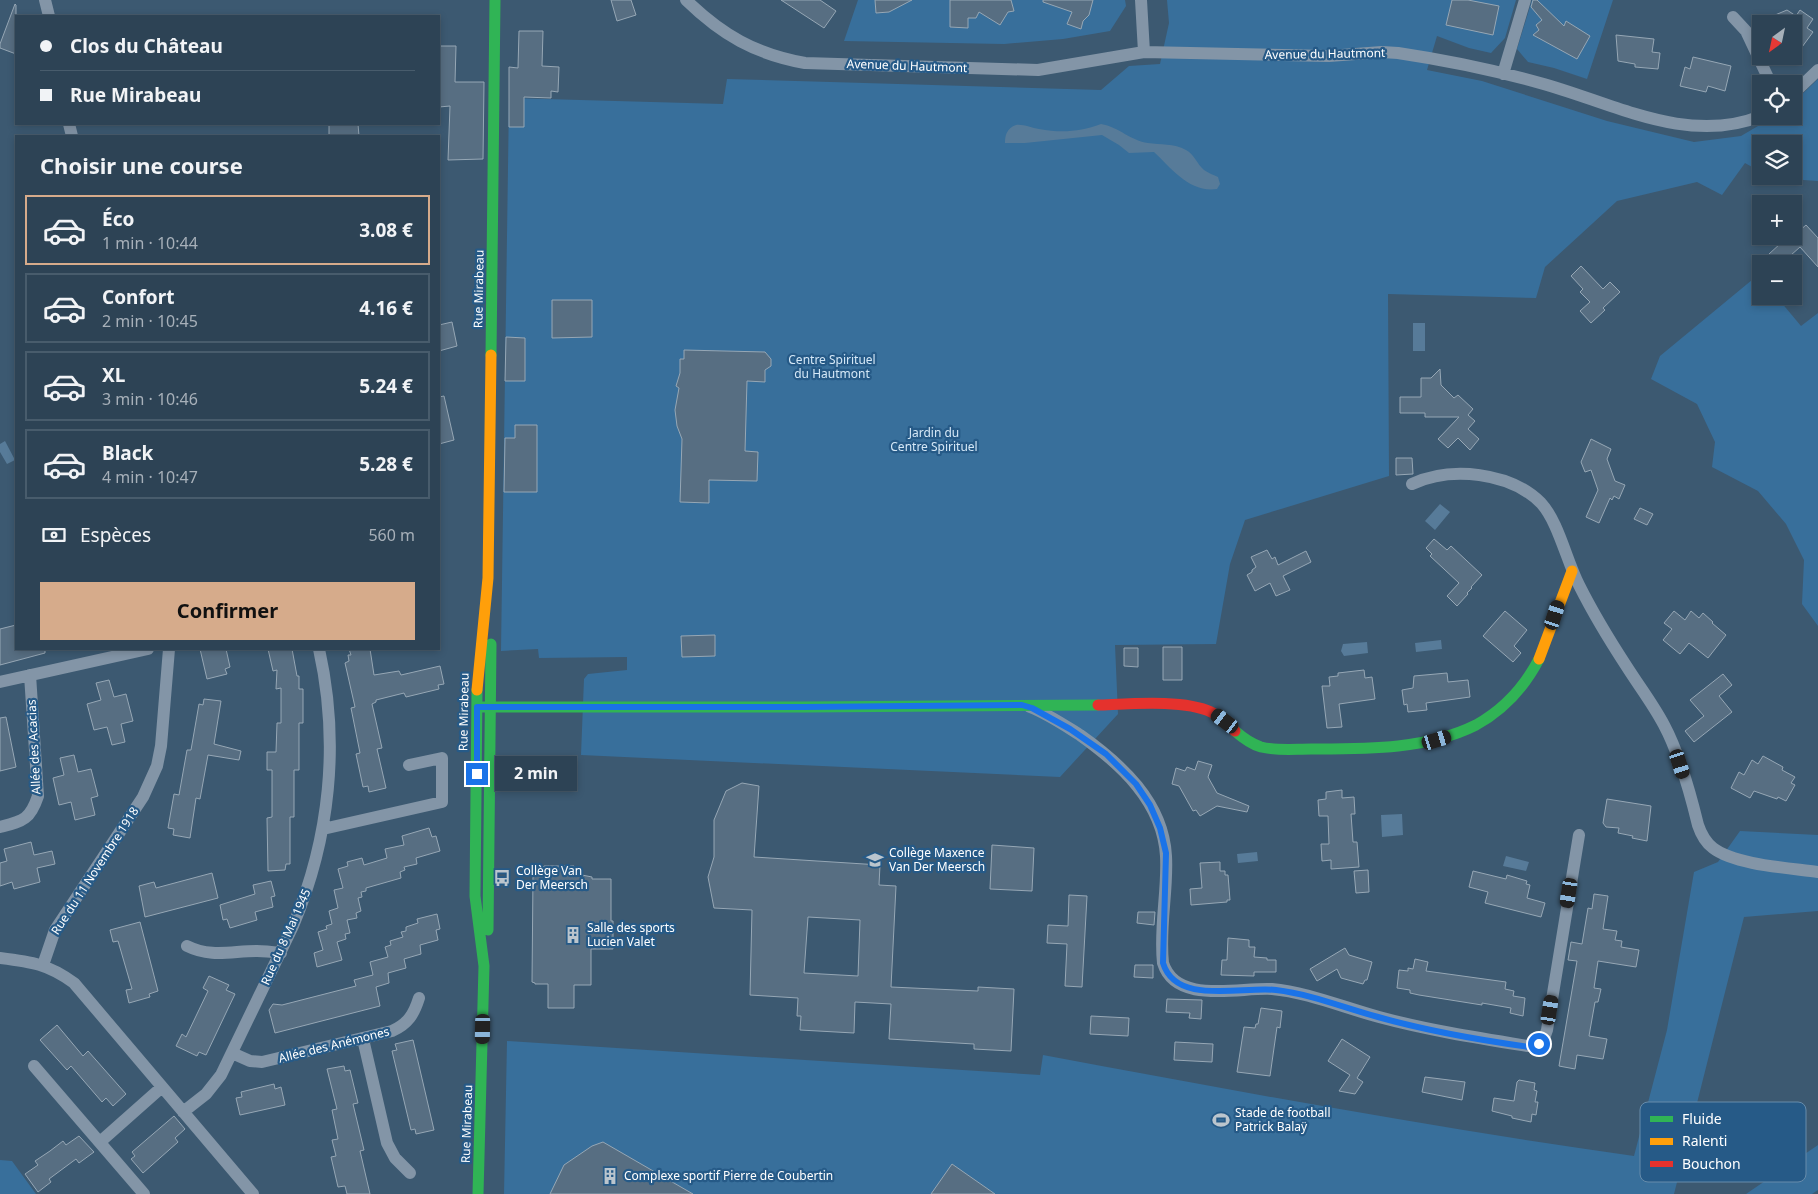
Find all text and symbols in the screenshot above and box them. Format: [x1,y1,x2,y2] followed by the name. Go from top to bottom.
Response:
[1752,15,1802,65] north arrow
[1752,15,1802,305] map controls
[70,33,223,59] text: Clos du Château
[1264,44,1386,63] street label: Avenue du Hautmont
[846,55,968,76] street label: Avenue du Hautmont
[1752,75,1802,125] button: locate
[70,82,201,108] text: Rue Mirabeau
[1752,135,1802,185] button: layers
[40,150,243,180] text: Choisir une course
[1752,195,1802,245] button: +
[102,206,134,232] text: Éco
[42,208,87,253] icon: car
[359,217,413,243] text: 3.08 €
[102,232,198,254] text: 1 min · 10:44
[469,250,488,328] street label: Rue Mirabeau
[1752,255,1802,305] button: −
[102,284,174,310] text: Confort
[42,286,87,331] icon: car
[359,295,413,321] text: 4.16 €
[102,310,198,332] text: 2 min · 10:45
[788,351,876,382] park label: Centre Spirituel du Hautmont
[102,362,125,388] text: XL
[42,364,87,409] icon: car
[359,373,413,399] text: 5.24 €
[102,388,198,410] text: 3 min · 10:46
[890,424,978,455] park label: Jardin du Centre Spirituel
[102,440,153,466] text: Black
[42,442,87,487] icon: car
[359,451,413,477] text: 5.28 €
[102,466,198,488] text: 4 min · 10:47
[40,521,68,549] icon: cash
[80,522,151,548] text: Espèces
[368,524,415,546] text: 560 m
[40,582,415,640] button: Confirmer
[1543,598,1566,632] car
[454,673,473,751] street label: Rue Mirabeau
[23,699,44,795] street label: Allée des Acacias
[1208,706,1241,736] car
[1420,728,1453,752] car
[1668,747,1691,781] car
[494,756,577,792] callout: 2 min
[514,762,558,784] text: 2 min
[466,763,488,785] route end
[47,803,142,938] street label: Rue du 11 Novembre 1918
[889,844,985,875] place label: Collège Maxence Van Der Meersch
[865,850,885,870] school or university icon: Collège Maxence Van Der Meersch
[516,862,588,893] place label: Collège Van Der Meersch
[492,868,512,888] bus stop icon: Collège Van Der Meersch
[1559,877,1578,909] car
[257,886,315,988] street label: Rue du 8 Mai 1945
[587,919,675,950] place label: Salle des sports Lucien Valet
[563,925,583,945] building icon: Salle des sports Lucien Valet
[1540,994,1559,1026] car
[475,1014,490,1044] car
[277,1022,391,1067] street label: Allée des Anémones
[1528,1033,1550,1055] route start
[457,1084,476,1164] street label: Rue Mirabeau
[1640,1102,1806,1182] legend
[1235,1104,1330,1135] place label: Stade de football Patrick Balaÿ
[1682,1109,1722,1128] text: Fluide
[1211,1110,1231,1130] sports icon: Stade de football Patrick Balaÿ
[1682,1131,1727,1150] text: Ralenti
[1682,1154,1741,1173] text: Bouchon
[600,1166,620,1186] building icon: Complexe sportif Pierre de Coubertin
[624,1167,833,1184] place label: Complexe sportif Pierre de Coubertin

